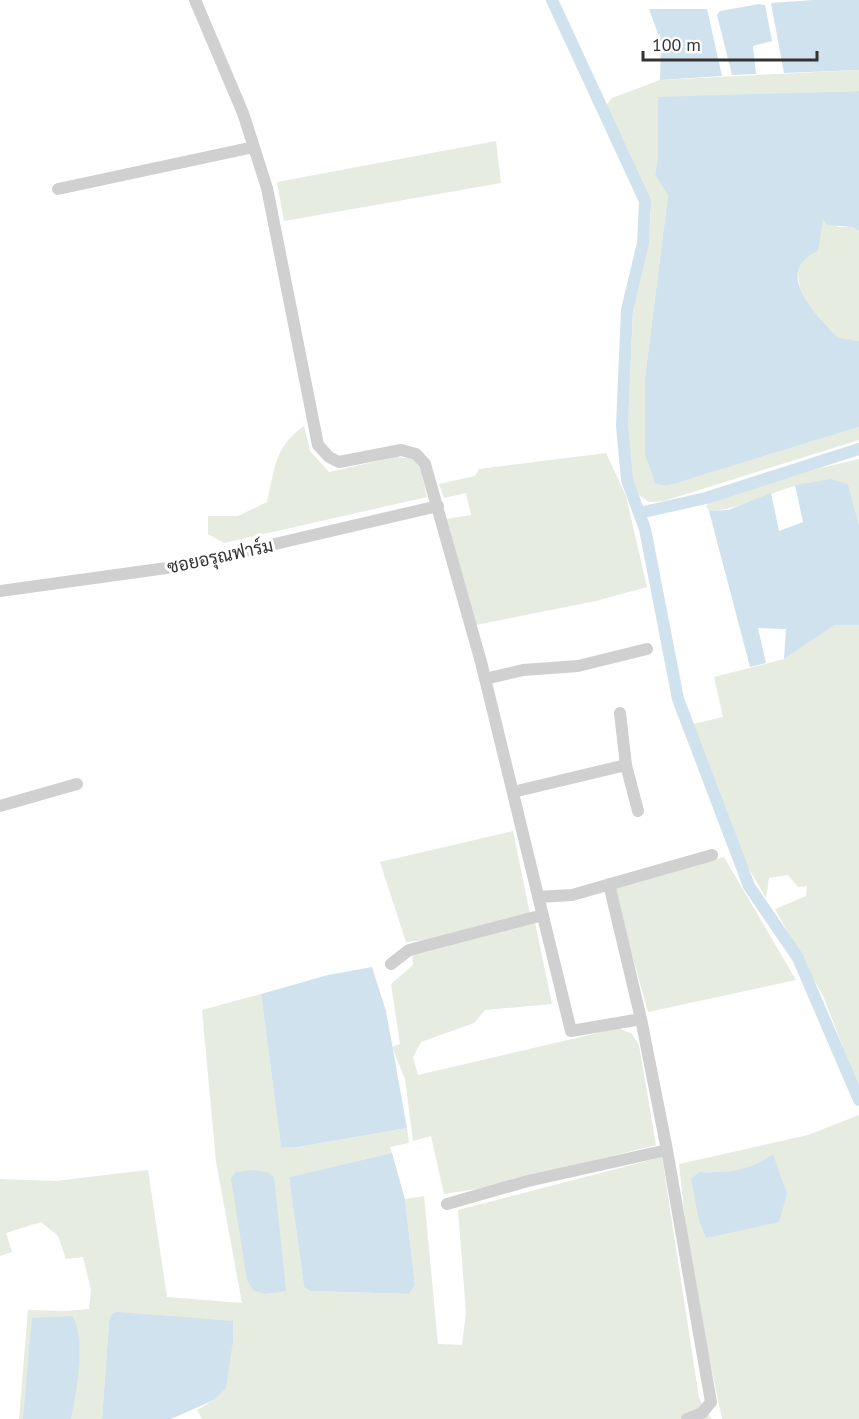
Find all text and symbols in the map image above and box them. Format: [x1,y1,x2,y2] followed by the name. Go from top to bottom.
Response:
[643,24,817,62] scale bar
[652,33,701,56] text: 100 m
[165,533,275,579] street label: ซอยอรุณฟาร์ม

